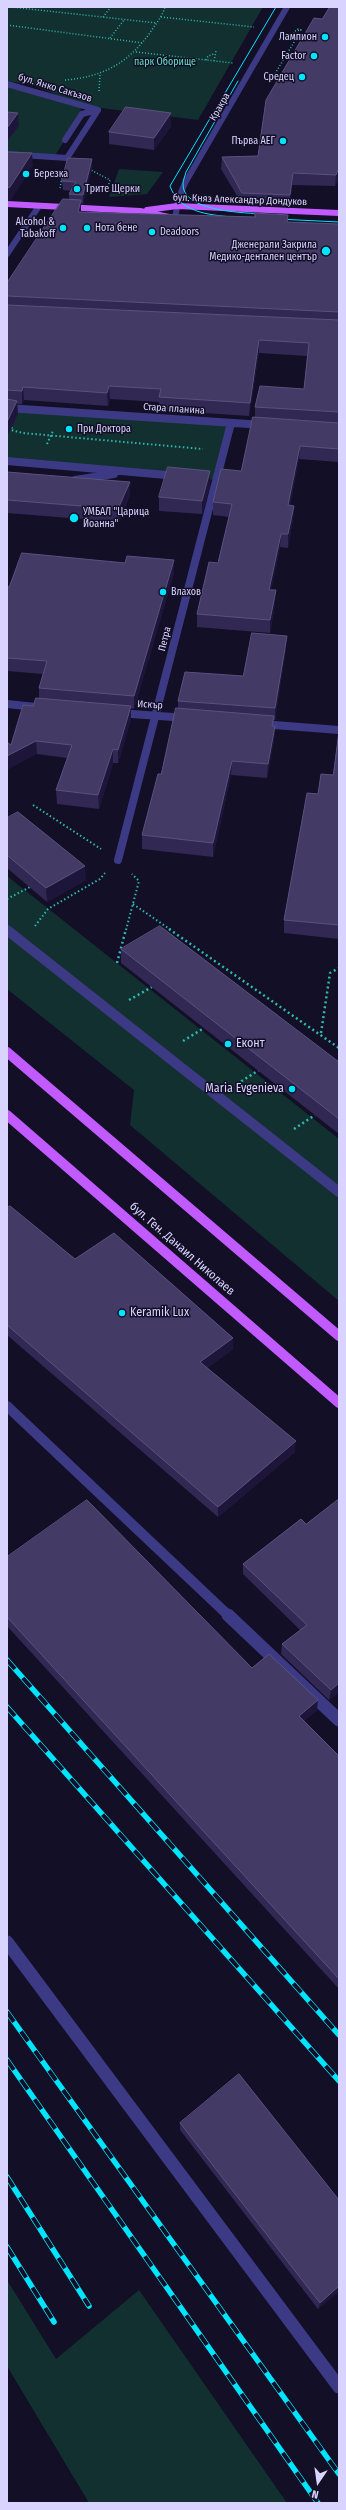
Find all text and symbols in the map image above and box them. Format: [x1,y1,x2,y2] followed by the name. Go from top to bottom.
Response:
[279,31,317,43] place label: Лампион
[320,32,330,42] marker: Лампион
[281,50,306,62] place label: Factor
[309,51,319,61] marker: Factor
[134,56,196,68] park label: парк Оборище
[17,71,93,105] street label: бул. Янко Сакъзов
[264,71,294,83] place label: Средец
[297,72,307,82] marker: Средец
[207,91,233,123] street label: Кракра
[232,135,275,147] place label: Първа АЕГ
[278,136,288,146] marker: Първа АЕГ
[34,168,68,180] place label: Березка
[21,169,31,179] marker: Березка
[85,183,140,195] place label: Трите Щерки
[72,184,82,194] marker: Трите Щерки
[173,192,307,208] street label: бул. Княз Александър Дондуков
[16,216,55,240] place label: Alcohol & Tabakoff
[95,222,137,234] place label: Нота бене
[58,223,68,233] marker: Alcohol & Tabakoff
[82,223,92,233] marker: Нота бене
[160,226,199,238] place label: Deadoors
[147,227,157,237] marker: Deadoors
[209,239,317,262] place label: Дженерали Закрила Медико-дентален център
[320,245,332,257] marker: Дженерали Закрила Медико-дентален център
[143,401,205,417] street label: Стара планина
[77,423,131,435] place label: При Доктора
[64,424,74,434] marker: При Доктора
[83,506,149,530] place label: УМБАЛ "Царица Йоанна"
[68,512,80,524] marker: УМБАЛ "Царица Йоанна"
[171,586,201,598] place label: Влахов
[158,587,168,597] marker: Влахов
[156,625,174,653] street label: Петра
[137,698,163,712] street label: Искър
[236,1037,265,1051] place label: Еконт
[223,1039,233,1049] marker: Еконт
[205,1082,284,1096] place label: Maria Evgenieva
[287,1084,297,1094] marker: Maria Evgenieva
[126,1199,238,1299] street label: бул. Ген. Данаил Николаев
[130,1306,189,1320] place label: Keramik Lux
[117,1308,127,1318] marker: Keramik Lux
[298,2462,338,2502] north arrow
[311,2487,320,2501] text: N

